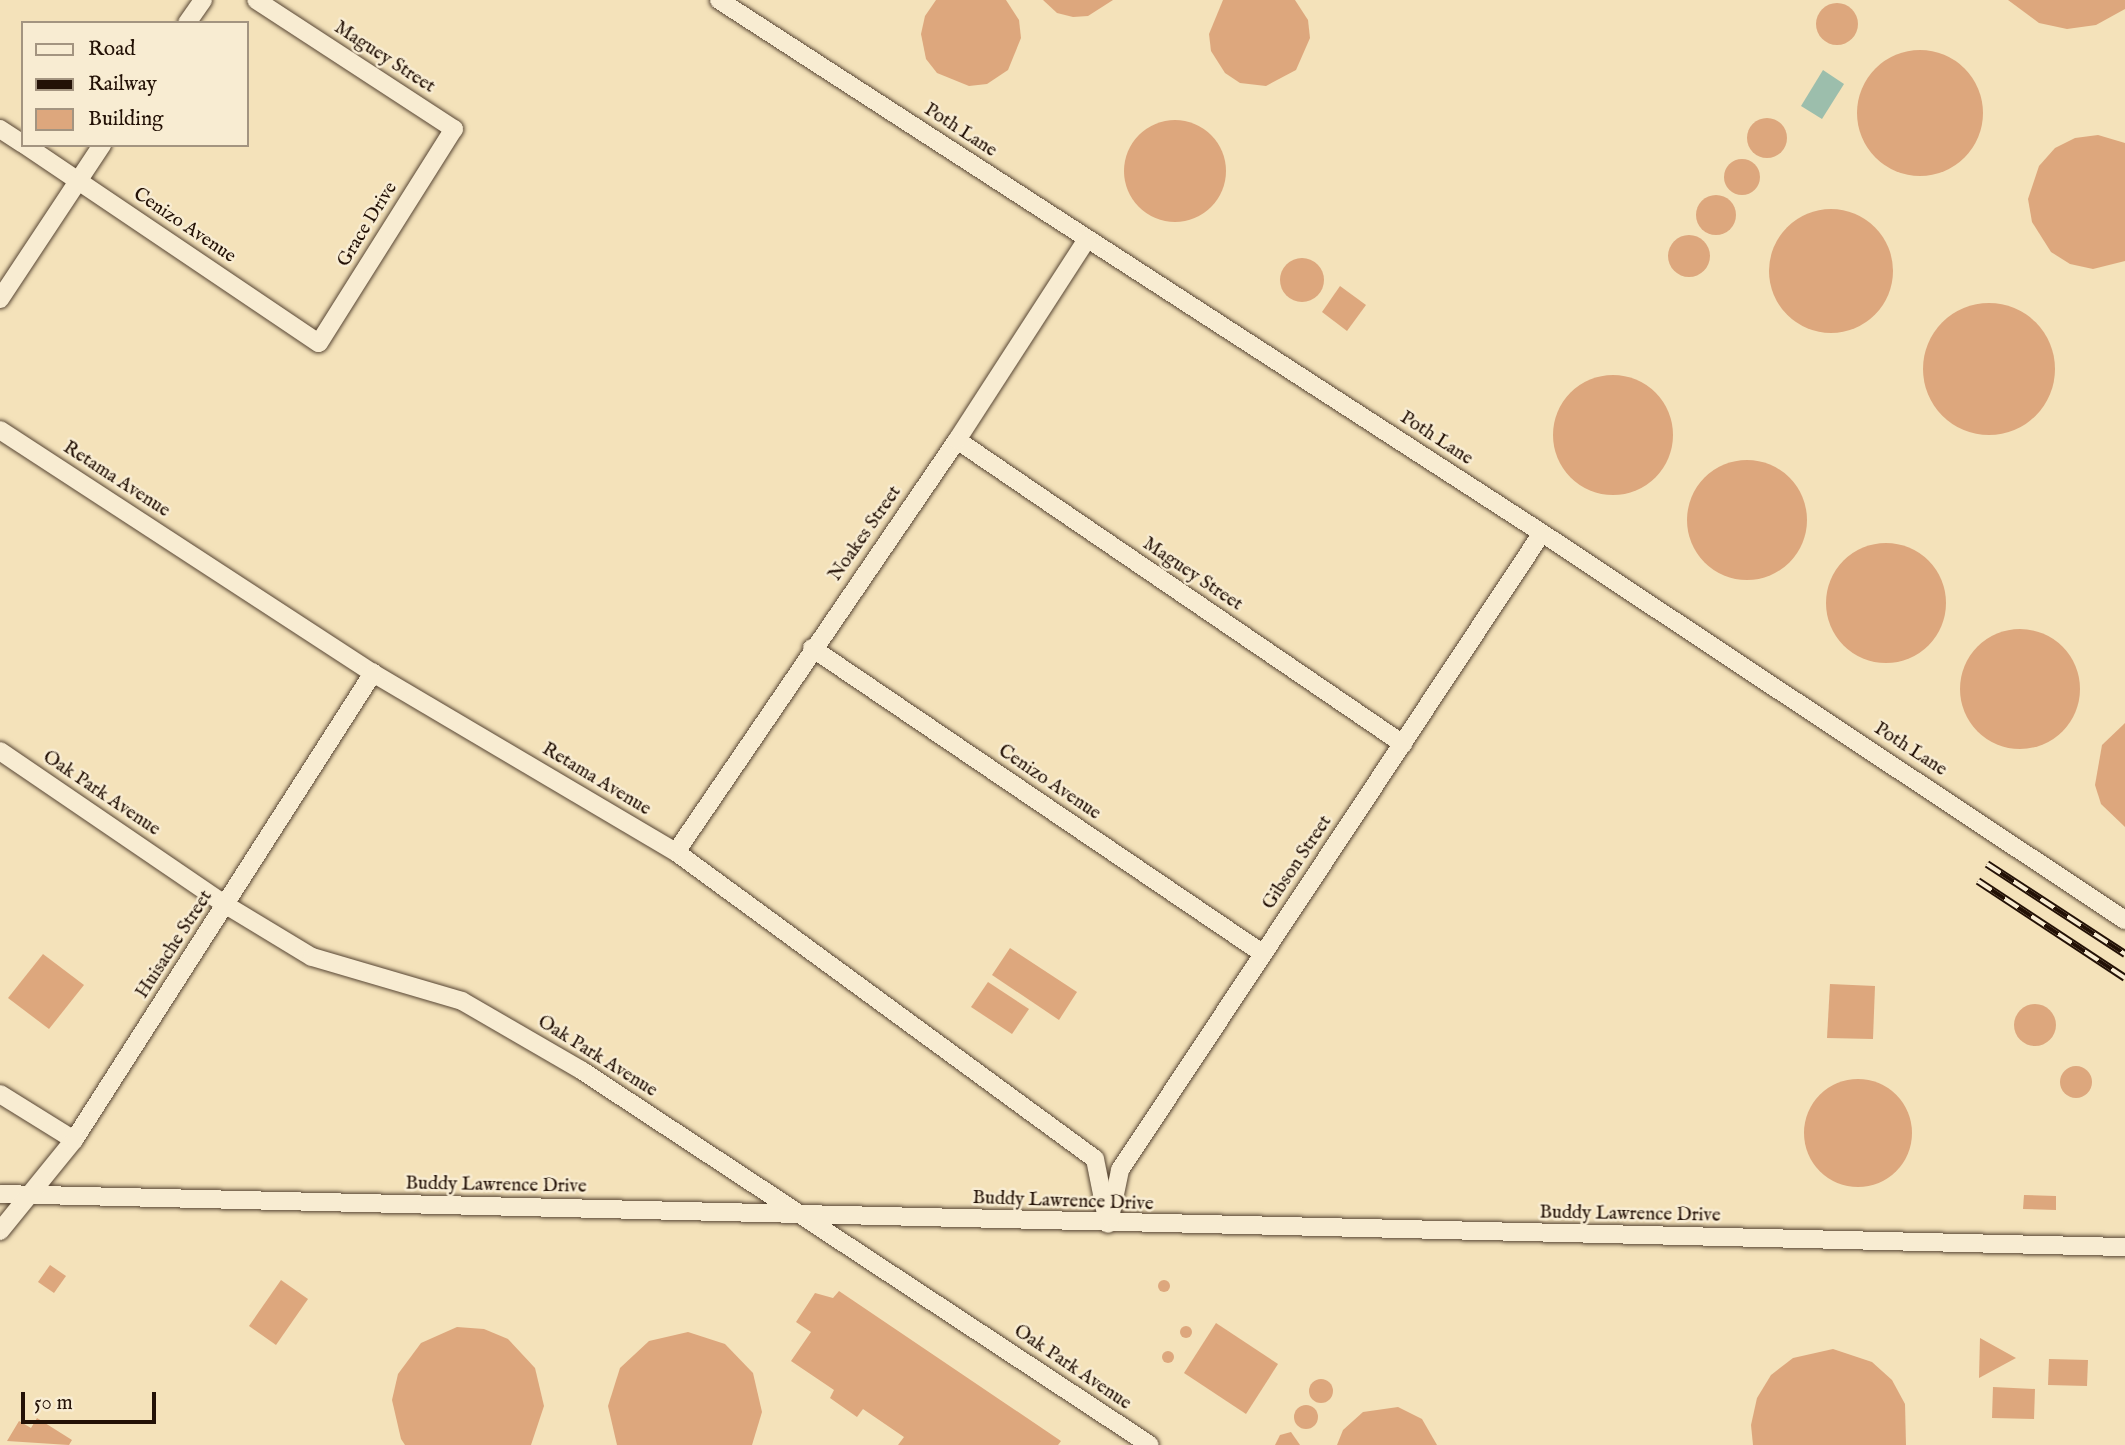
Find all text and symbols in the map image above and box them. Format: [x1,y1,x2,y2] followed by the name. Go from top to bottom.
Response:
[329,17,439,99] street label: Maguey Street
[21,21,248,147] legend
[88,36,135,63] text: Road
[88,71,157,98] text: Railway
[919,99,1001,163] street label: Poth Lane
[88,106,163,133] text: Building
[333,178,403,272] street label: Grace Drive
[128,183,240,269] street label: Cenizo Avenue
[1395,407,1477,471] street label: Poth Lane
[58,437,174,523] street label: Retama Avenue
[825,482,907,586] street label: Noakes Street
[1138,533,1246,617] street label: Maguey Street
[1869,718,1951,782] street label: Poth Lane
[537,739,655,821] street label: Retama Avenue
[993,740,1105,826] street label: Cenizo Avenue
[38,746,164,842] street label: Oak Park Avenue
[1258,812,1338,914] street label: Gibson Street
[132,887,218,1003] street label: Huisache Street
[533,1011,661,1103] street label: Oak Park Avenue
[405,1173,587,1199] street label: Buddy Lawrence Drive
[972,1187,1154,1217] street label: Buddy Lawrence Drive
[1539,1202,1721,1228] street label: Buddy Lawrence Drive
[1009,1320,1135,1416] street label: Oak Park Avenue
[24,1378,159,1422] scale bar
[34,1390,73,1417] text: 50 m

